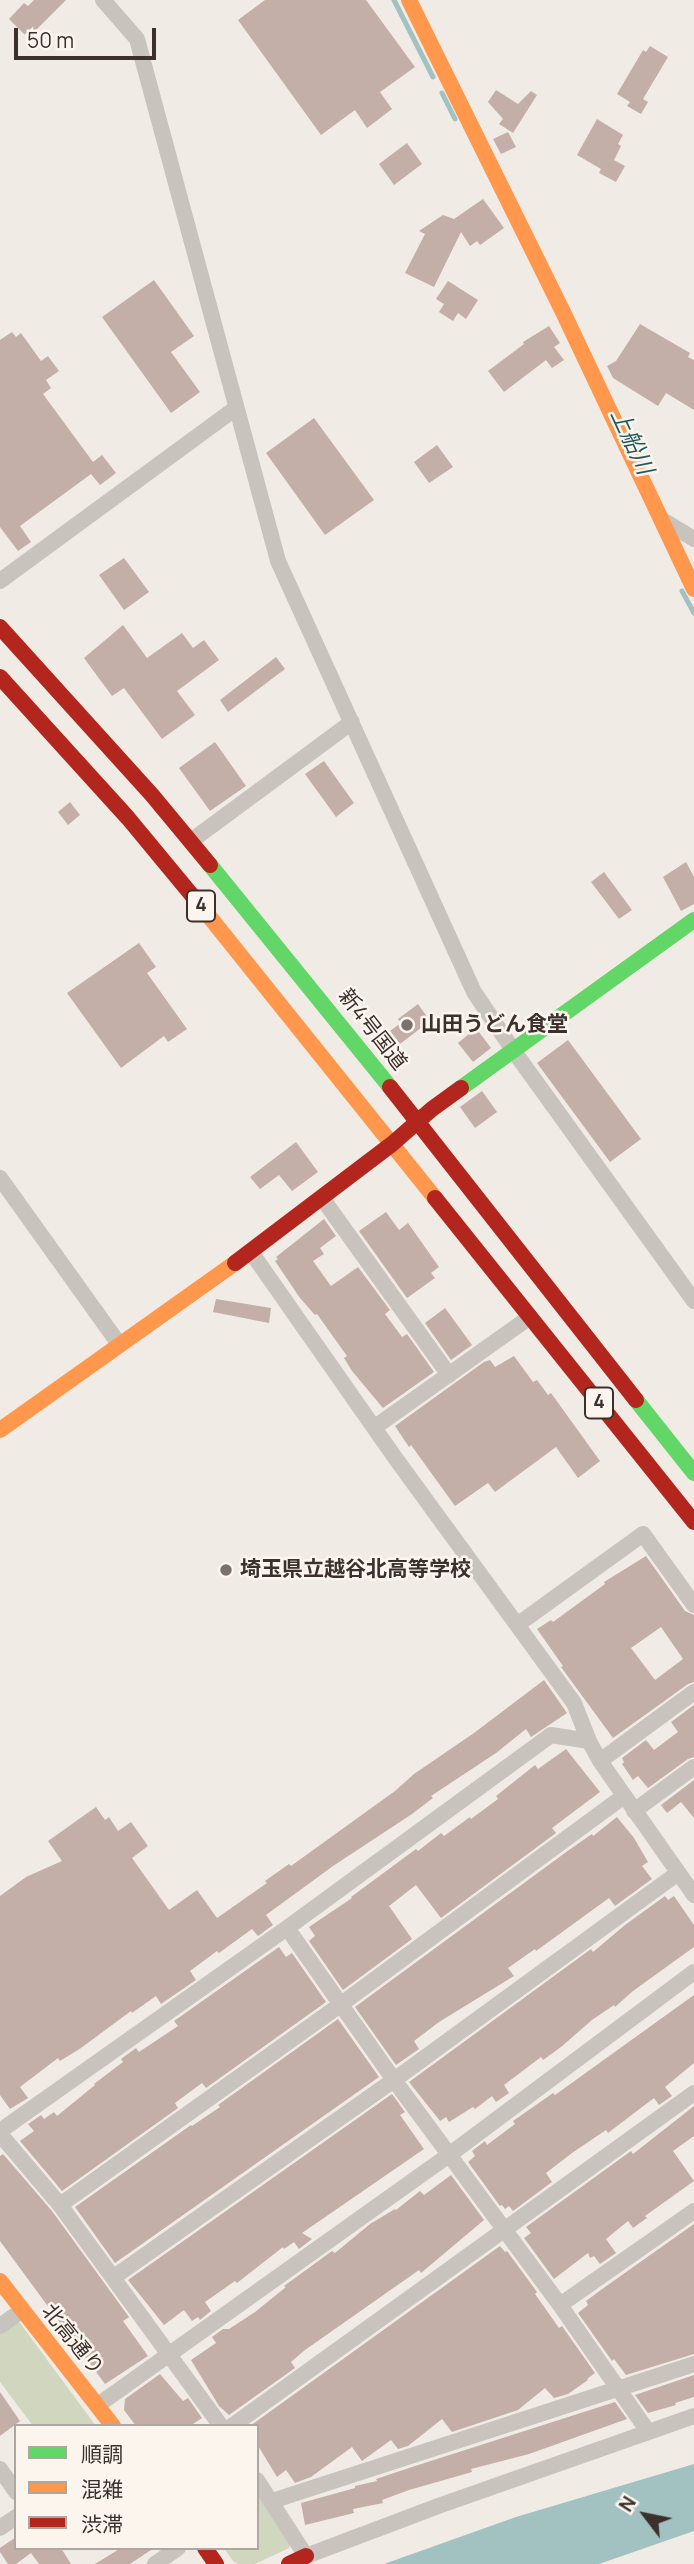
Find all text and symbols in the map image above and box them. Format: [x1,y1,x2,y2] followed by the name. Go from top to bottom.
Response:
[18,14,159,58] scale bar
[27,26,74,54] text: 50 m
[604,405,658,479] water label: 上船川
[187,890,215,922] road number: 4
[332,984,412,1076] street label: 新4号国道
[421,1012,568,1038] place label: 山田うどん食堂
[399,1017,415,1033] marker: 山田うどん食堂
[585,1387,613,1418] road number: 4
[240,1557,471,1583] place label: 埼玉県立越谷北高等学校
[218,1562,234,1578] marker: 埼玉県立越谷北高等学校
[36,2299,108,2381] street label: 北高通り
[14,2424,259,2550] legend
[81,2440,123,2468] text: 順調
[81,2475,123,2503] text: 混雑
[610,2480,680,2550] north arrow
[613,2491,642,2517] text: N
[81,2510,123,2538] text: 渋滞

